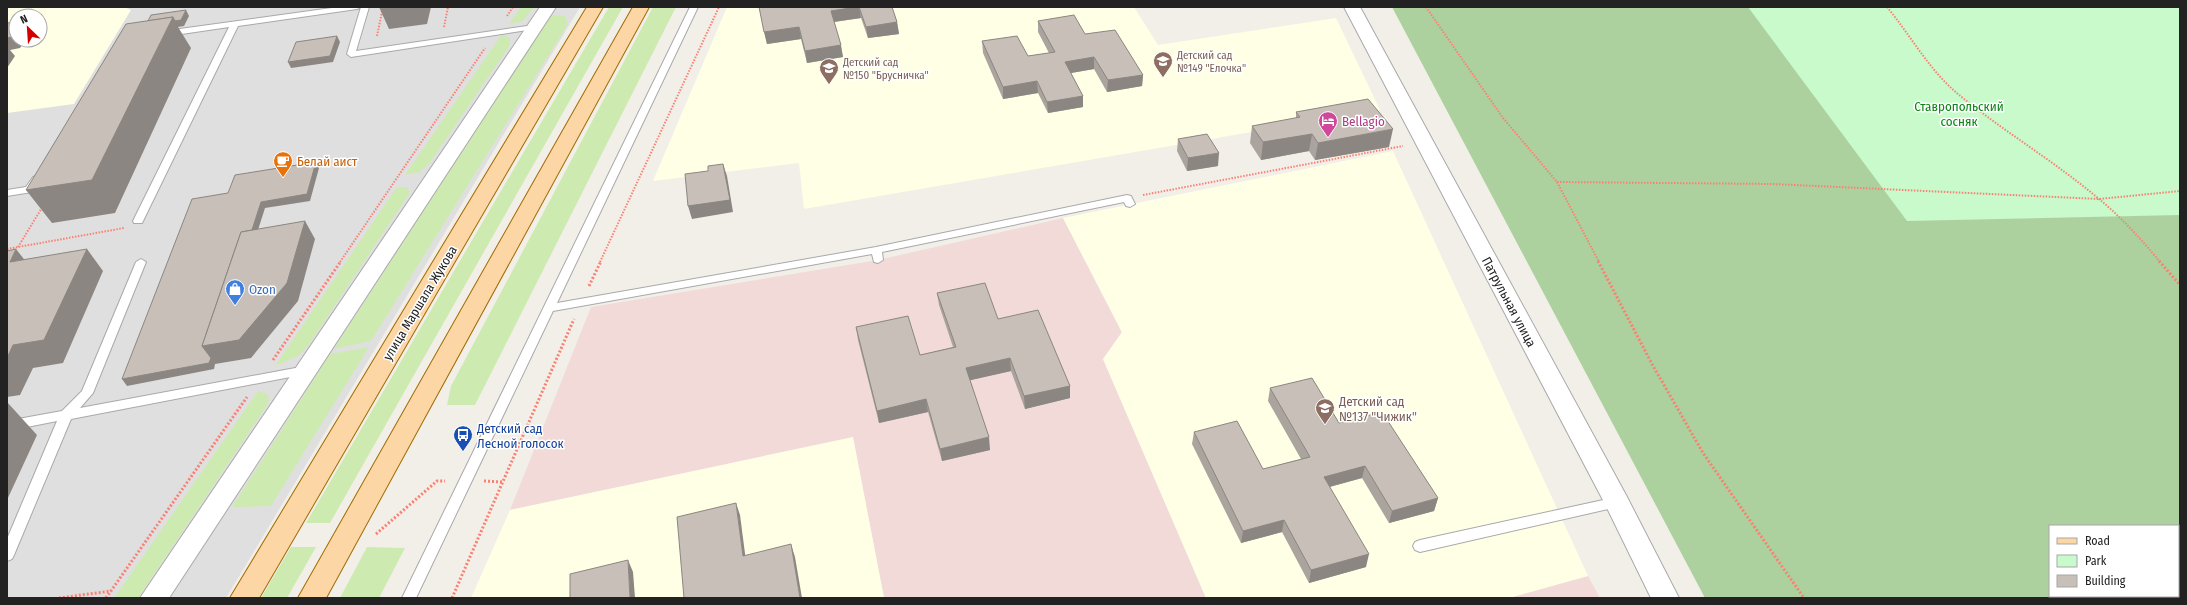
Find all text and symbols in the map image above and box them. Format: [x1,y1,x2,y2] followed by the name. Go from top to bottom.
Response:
[8,8,48,48] north arrow
[18,12,30,27] text: N
[1176,49,1246,75] place label: Детский сад №149 "Елочка"
[1152,50,1174,78] school or university icon: Детский сад №149 "Елочка"
[842,56,929,82] place label: Детский сад №150 "Брусничка"
[818,57,840,85] school or university icon: Детский сад №150 "Брусничка"
[1914,99,2004,129] park label: Ставропольский сосняк
[1317,110,1339,138] hotel icon: Bellagio
[1342,114,1385,129] place label: Bellagio
[272,150,294,178] cafe icon: Белай аист
[297,154,358,169] place label: Белай аист
[380,243,460,363] street label: улица Маршала Жукова
[1479,254,1539,350] street label: Патрульная улица
[224,278,246,306] shop icon: Ozon
[249,282,276,297] place label: Ozon
[1338,394,1417,424] place label: Детский сад №137 "Чижик"
[1314,397,1336,425] school or university icon: Детский сад №137 "Чижик"
[476,421,564,451] place label: Детский сад Лесной голосок
[452,424,474,452] bus stop icon: Детский сад Лесной голосок
[2049,525,2179,597] legend
[2085,534,2110,548] text: Road
[2085,554,2107,568] text: Park
[2085,574,2126,588] text: Building

